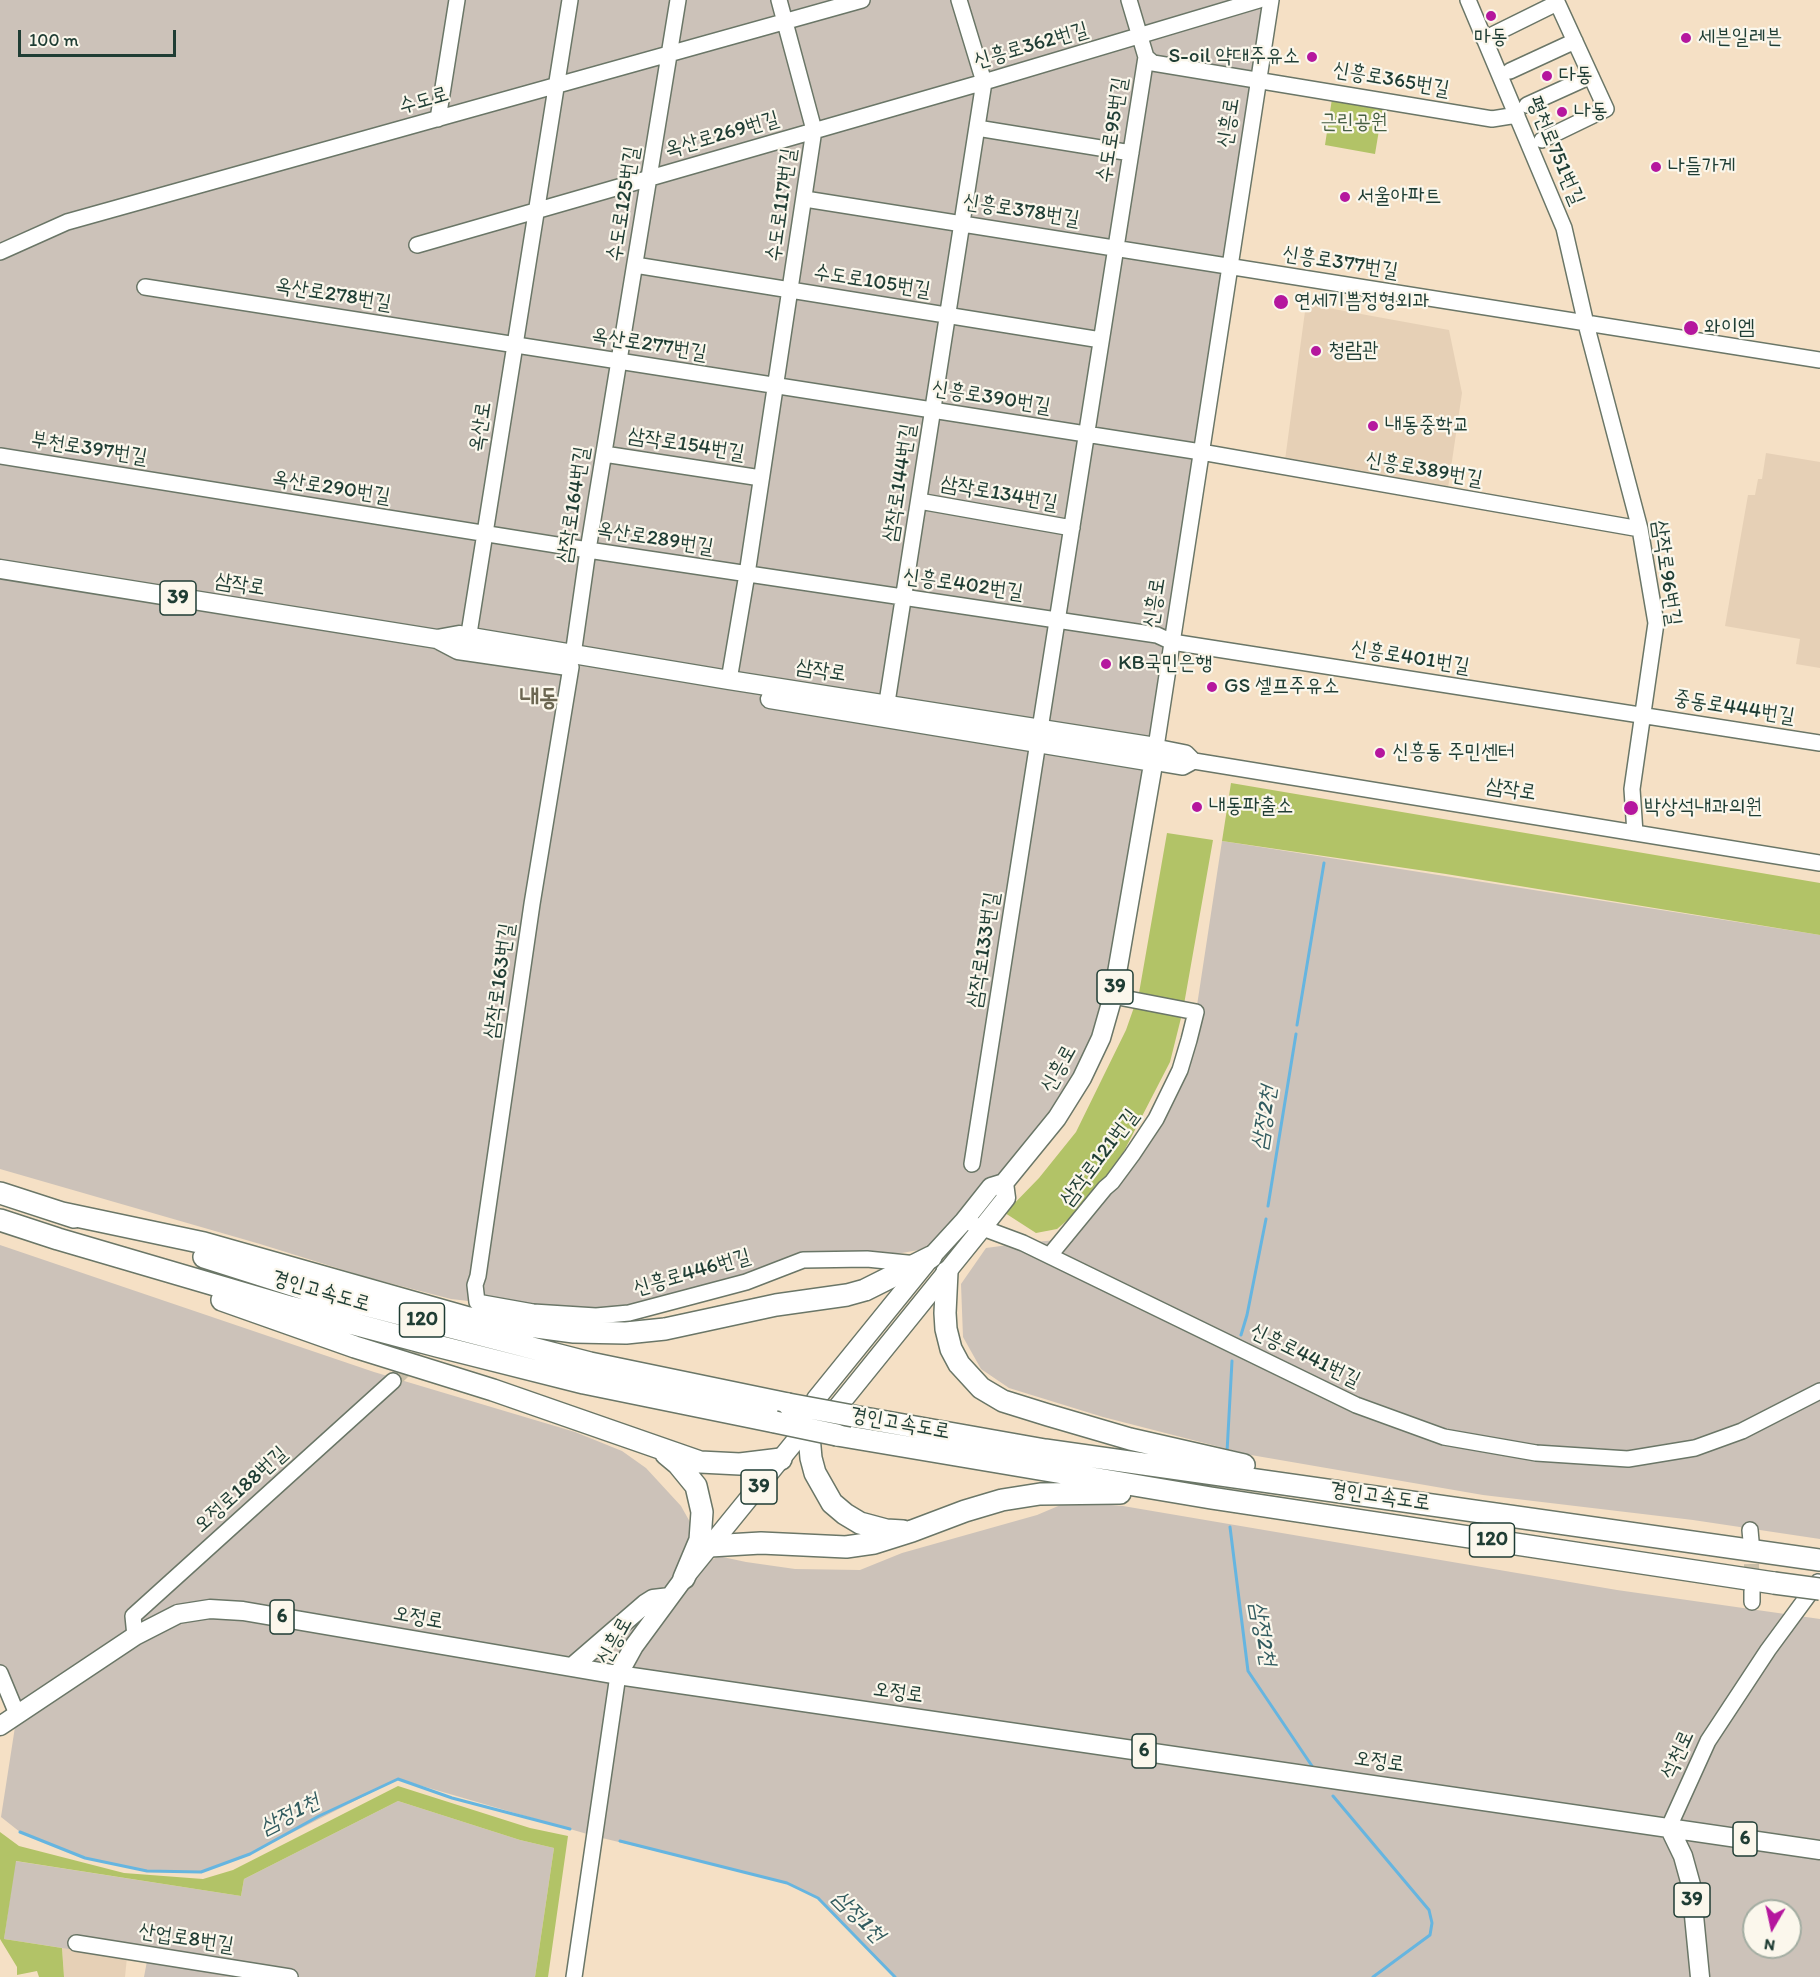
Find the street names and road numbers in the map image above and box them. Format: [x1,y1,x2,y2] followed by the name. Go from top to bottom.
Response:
[971,18,1091,74] street label: 신흥로362번길
[1331,57,1451,103] street label: 신흥로365번길
[1092,75,1134,185] street label: 수도로95번길
[396,82,452,120] street label: 수도로
[1521,93,1589,209] street label: 평천로751번길
[1213,96,1245,150] street label: 신흥로
[662,107,782,163] street label: 옥산로269번길
[602,145,646,263] street label: 수도로125번길
[762,147,802,263] street label: 수도로117번길
[961,189,1081,233] street label: 신흥로378번길
[1280,241,1400,285] street label: 신흥로377번길
[812,260,932,304] street label: 수도로105번길
[273,273,393,317] street label: 옥산로278번길
[590,323,708,367] street label: 옥산로277번길
[930,376,1052,420] street label: 신흥로390번길
[465,400,497,454] street label: 옥산로
[878,422,922,544] street label: 삼작로144번길
[626,423,746,467] street label: 삼작로154번길
[29,427,149,471] street label: 부천로397번길
[552,445,596,565] street label: 삼작로164번길
[1363,447,1485,493] street label: 신흥로389번길
[270,466,392,510] street label: 옥산로290번길
[939,471,1059,517] street label: 삼작로134번길
[595,517,715,561] street label: 옥산로289번길
[1646,518,1686,628] street label: 삼작로96번길
[901,564,1025,606] street label: 신흥로402번길
[213,569,267,601] street label: 삼작로
[1139,576,1171,630] street label: 신흥로
[160,581,196,615] road number: 39
[1349,636,1471,680] street label: 신흥로401번길
[794,655,848,687] street label: 삼작로
[1672,686,1796,730] street label: 중동로444번길
[1484,774,1538,806] street label: 삼작로
[962,890,1006,1010] street label: 삼작로133번길
[479,921,521,1041] street label: 삼작로163번길
[1097,970,1133,1004] road number: 39
[1036,1041,1082,1097] street label: 신흥로
[1055,1104,1145,1212] street label: 삼작로121번길
[630,1244,754,1302] street label: 신흥로446번길
[269,1266,373,1318] street label: 경인고속도로
[400,1303,444,1337] road number: 120
[1246,1318,1364,1394] street label: 신흥로441번길
[848,1403,952,1445] street label: 경인고속도로
[189,1441,293,1539] street label: 오정로188번길
[741,1470,777,1504] road number: 39
[1328,1477,1432,1517] street label: 경인고속도로
[1470,1523,1514,1557] road number: 120
[270,1600,294,1634] road number: 6
[391,1601,445,1635] street label: 오정로
[592,1613,638,1669] street label: 신흥로
[871,1677,925,1709] street label: 오정로
[1656,1727,1700,1783] street label: 석천로
[1132,1734,1156,1768] road number: 6
[1352,1746,1406,1778] street label: 오정로
[1733,1822,1757,1856] road number: 6
[1674,1883,1710,1917] road number: 39
[137,1919,235,1959] street label: 산업로8번길

